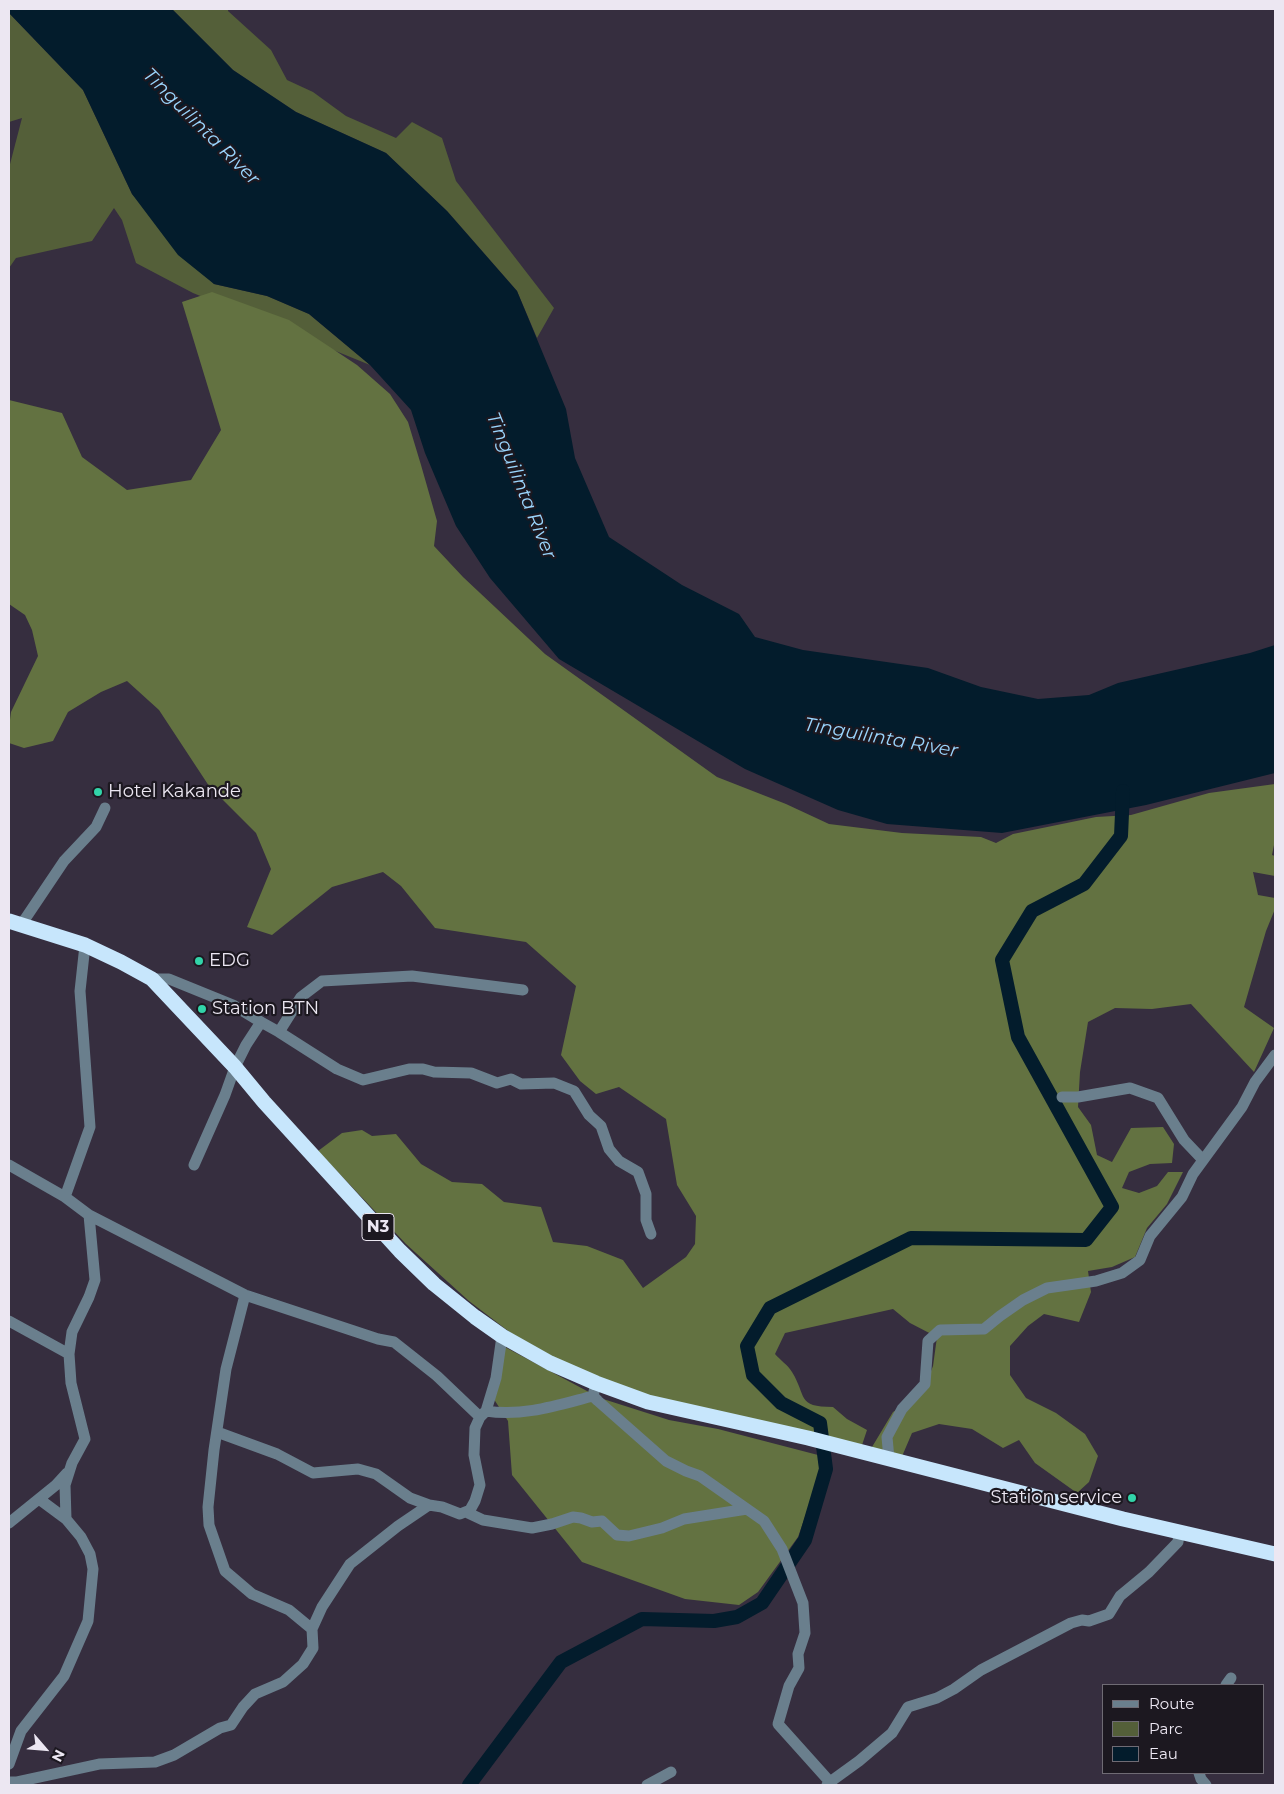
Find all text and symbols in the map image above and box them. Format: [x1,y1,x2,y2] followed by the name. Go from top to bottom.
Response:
[138,64,264,190] water label: Tinguilinta River
[481,409,561,563] water label: Tinguilinta River
[802,713,960,763] water label: Tinguilinta River
[108,781,241,803] place label: Hotel Kakande
[92,786,104,798] marker: Hotel Kakande
[209,950,250,972] place label: EDG
[193,955,205,967] marker: EDG
[212,998,319,1020] place label: Station BTN
[196,1003,208,1015] marker: Station BTN
[362,1214,394,1240] road number: N3
[990,1487,1122,1509] place label: Station service
[1126,1492,1138,1504] marker: Station service
[1102,1684,1264,1774] legend
[1149,1694,1194,1713] text: Route
[1149,1719,1183,1738] text: Parc
[20,1724,70,1774] north arrow
[1149,1744,1178,1763] text: Eau
[48,1747,69,1765] text: N

